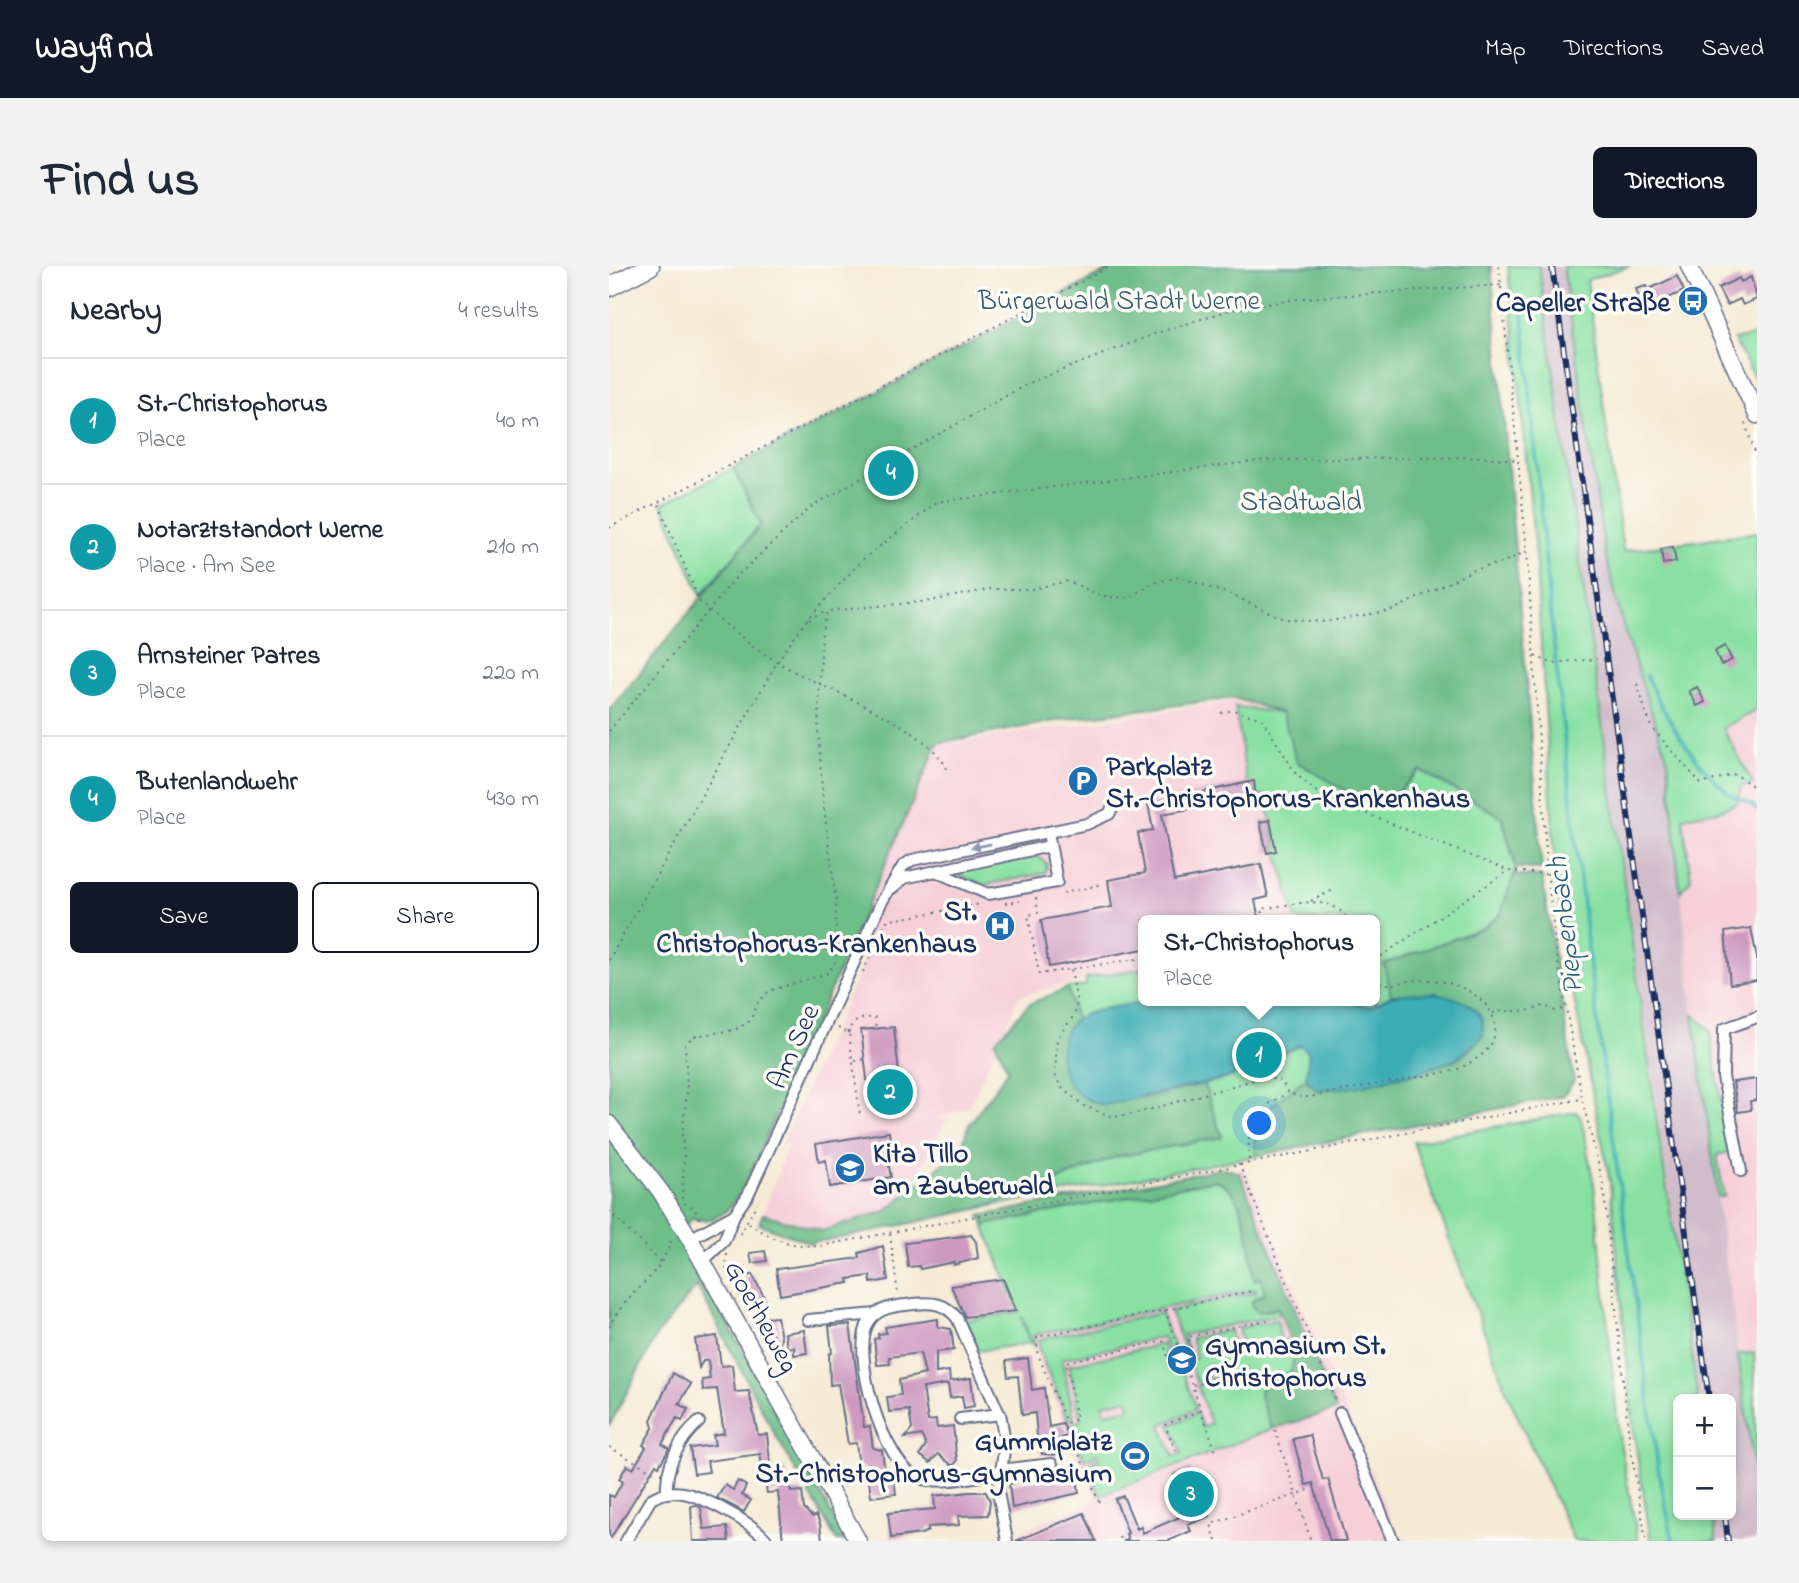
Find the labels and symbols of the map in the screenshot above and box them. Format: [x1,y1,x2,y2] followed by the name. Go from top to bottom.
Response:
[977,282,1261,323] park label: Bürgerwald Stadt Werne
[1496,284,1671,325] place label: Capeller Straße
[1676,284,1710,318] bus stop icon: Capeller Straße
[868,447,914,499] pin: 4
[1240,483,1362,524] park label: Stadtwald
[1106,748,1470,821] place label: Parkplatz St.-Christophorus-Krankenhaus
[1066,764,1100,798] parking icon: Parkplatz St.-Christophorus-Krankenhaus
[970,840,992,851] one-way arrow
[1537,853,1597,997] water label: Piepenbach
[656,893,977,966] place label: St. Christophorus-Krankenhaus
[983,909,1017,943] hospital icon: St. Christophorus-Krankenhaus
[758,998,832,1096] street label: Am See
[1236,1029,1282,1081] pin: 1
[867,1066,913,1118] pin: 2
[1242,1106,1276,1140] your location
[873,1135,1054,1208] place label: Kita Tillo am Zauberwald
[833,1151,867,1185] school or university icon: Kita Tillo am Zauberwald
[712,1254,808,1382] street label: Goetheweg
[1205,1327,1386,1400] place label: Gymnasium St. Christophorus
[1165,1343,1199,1377] school or university icon: Gymnasium St. Christophorus
[755,1423,1113,1496] place label: Gummiplatz St.-Christophorus-Gymnasium
[1118,1439,1152,1473] sports icon: Gummiplatz St.-Christophorus-Gymnasium
[1168,1468,1214,1520] pin: 3

